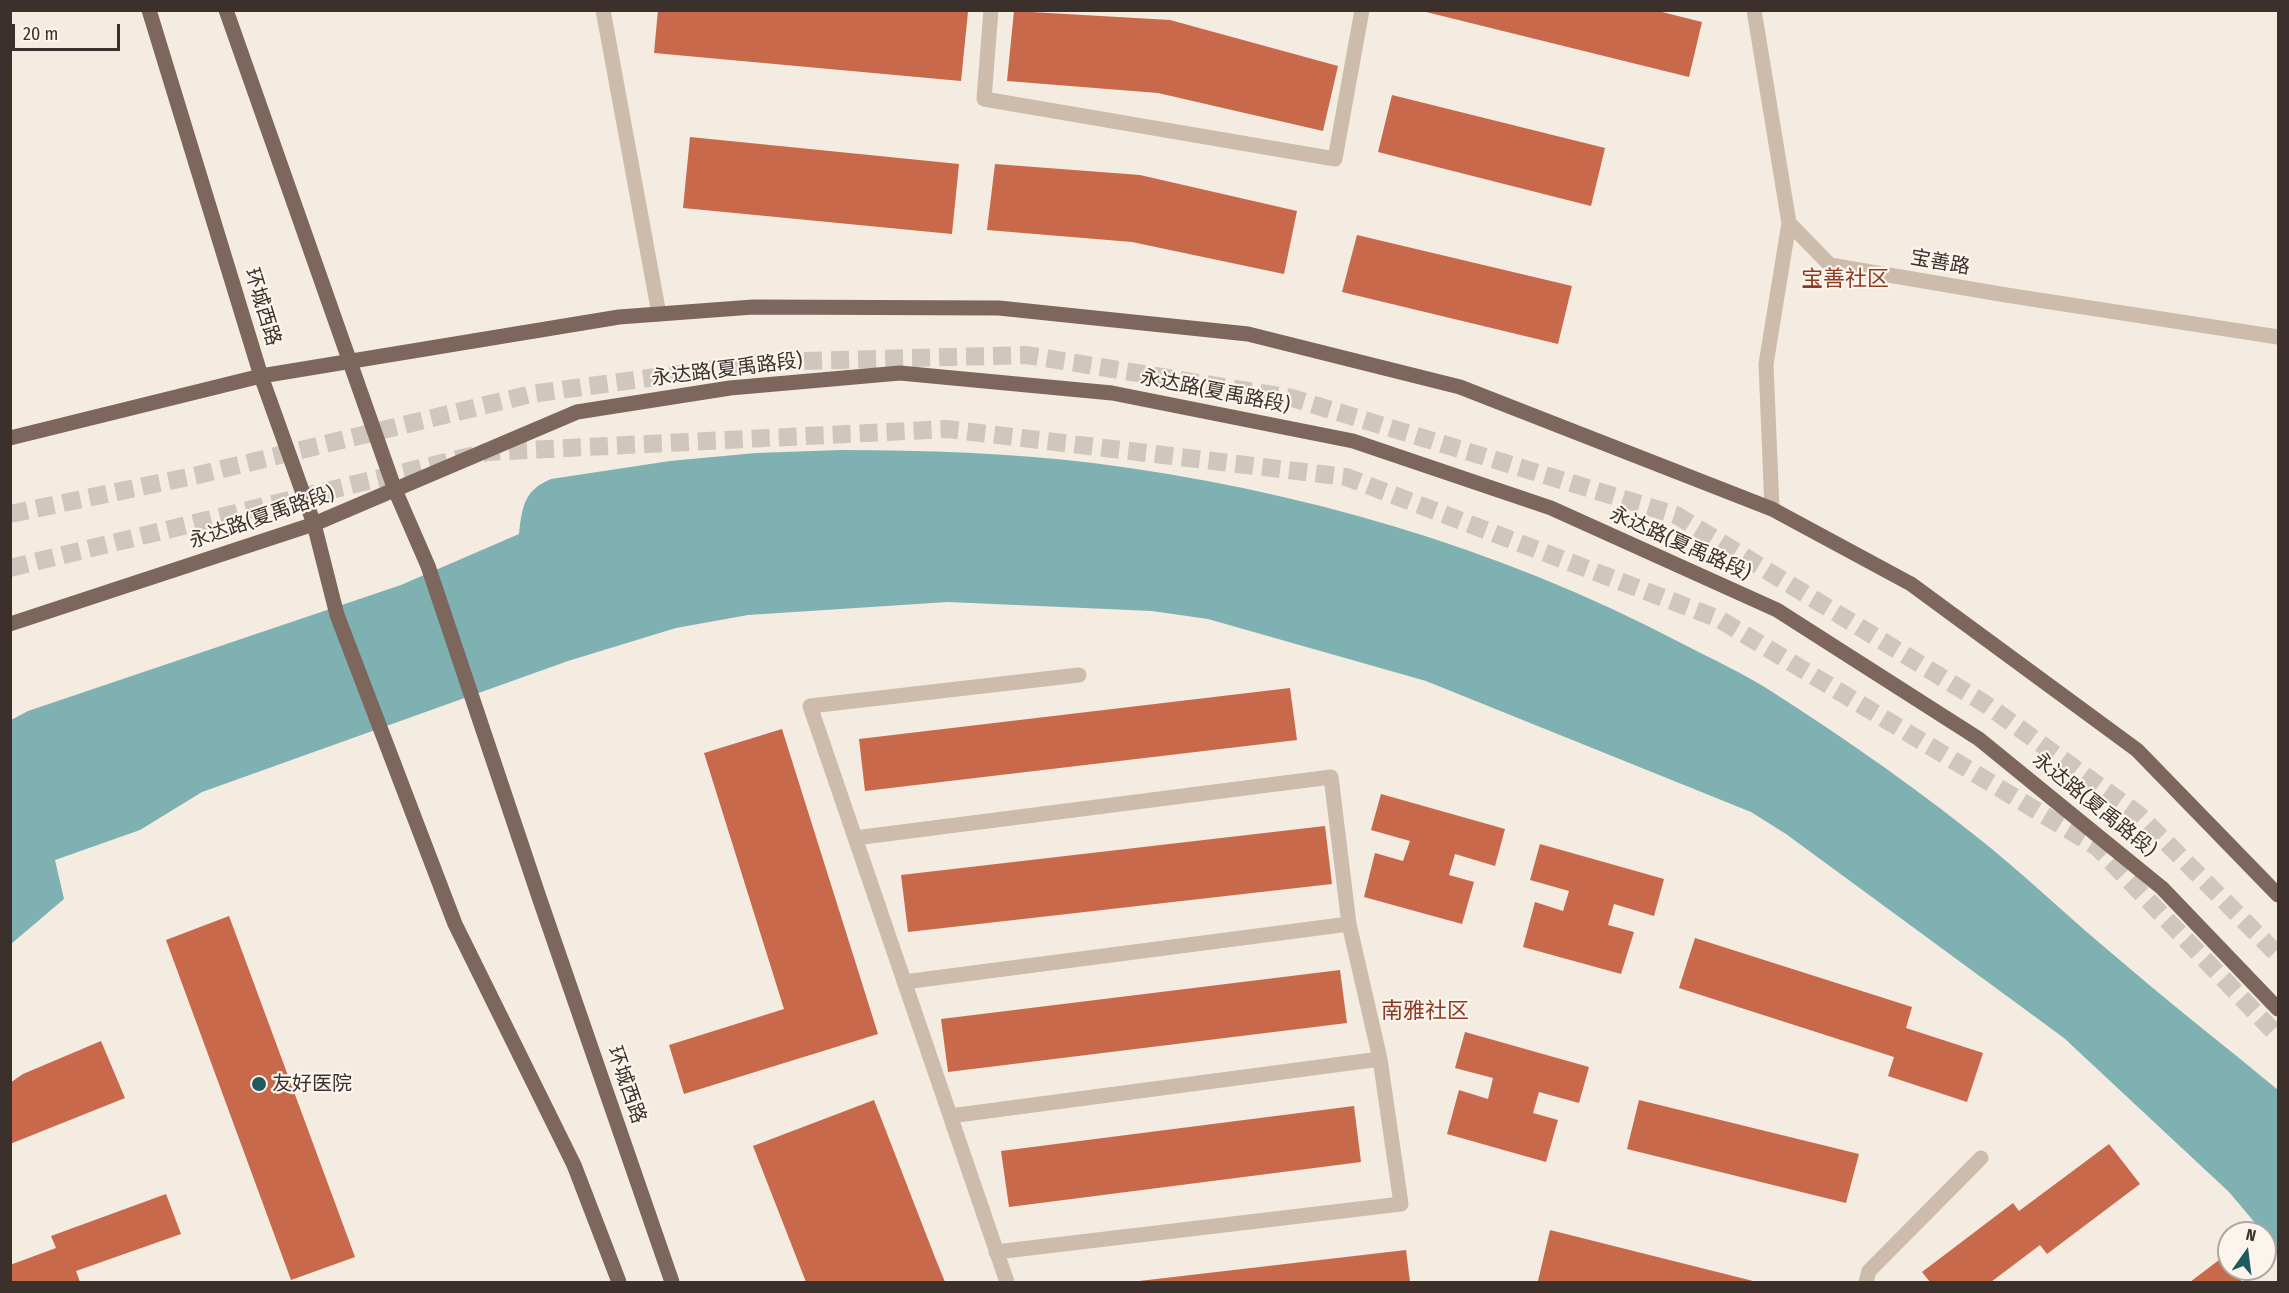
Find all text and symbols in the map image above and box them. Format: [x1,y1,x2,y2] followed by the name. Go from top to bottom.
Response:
[15,12,123,50] scale bar
[23,23,58,45] text: 20 m
[1908,246,1972,280] street label: 宝善路
[239,265,285,349] street label: 环城西路
[1801,267,1889,293] district label: 宝善社区
[650,349,804,391] street label: 永达路(夏禹路段)
[1138,366,1292,418] street label: 永达路(夏禹路段)
[186,482,338,554] street label: 永达路(夏禹路段)
[1606,502,1754,586] street label: 永达路(夏禹路段)
[2027,748,2161,862] street label: 永达路(夏禹路段)
[1381,999,1469,1025] district label: 南雅社区
[602,1043,650,1127] street label: 环城西路
[272,1072,352,1096] place label: 友好医院
[250,1075,268,1093] marker: 友好医院
[2217,1221,2277,1281] north arrow
[2244,1225,2258,1245] text: N

